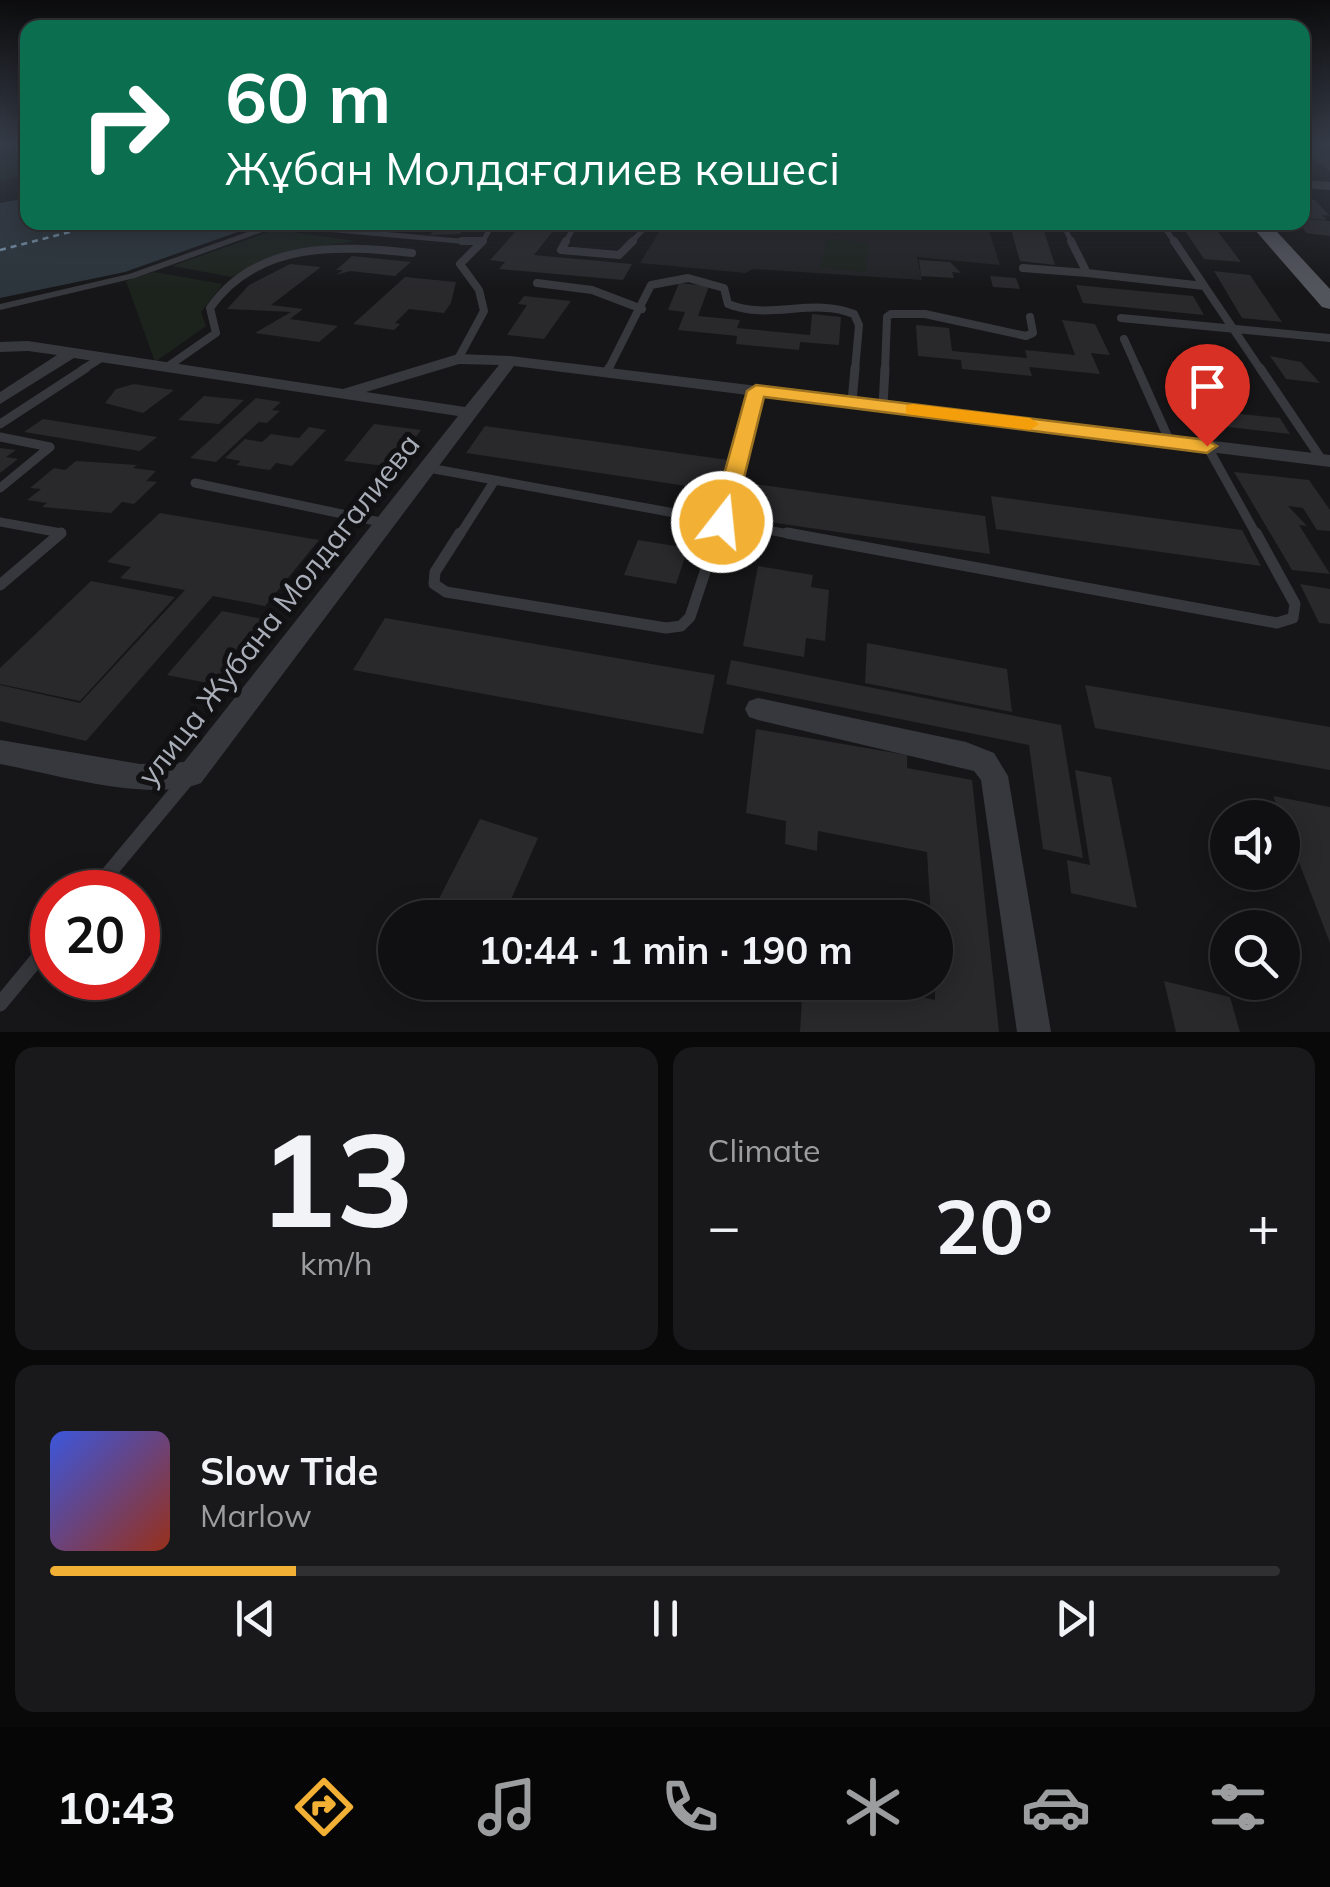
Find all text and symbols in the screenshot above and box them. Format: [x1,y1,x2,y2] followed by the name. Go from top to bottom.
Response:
[225,53,391,141] text: 60 m
[60,60,190,190] icon: right
[225,140,840,196] text: Жұбан Молдағалиев көшесі
[1165,344,1250,447] pin
[1180,359,1235,414] icon: arrive
[129,426,427,793] street label: улица Жубана Молдагалиева
[670,470,774,574] position arrow
[1210,800,1300,1000] map controls
[1210,800,1300,890] button: sound
[30,870,160,1000] speed limit sign: 20
[1210,910,1300,1000] button: search
[478,926,853,974] text: 10:44 · 1 min · 190 m
[258,1096,414,1260] text: 13
[708,1130,820,1170] text: Climate
[935,1179,1053,1273] text: 20°
[708,1191,741,1260] text: −
[1247,1191,1280,1260] text: +
[300,1243,372,1283] text: km/h
[200,1447,378,1495] text: Slow Tide
[200,1495,312,1535] text: Marlow
[228,1591,283,1646] icon: previous
[638,1591,693,1646] icon: pause
[1048,1591,1103,1646] icon: next
[289,1772,359,1842] icon: directions
[472,1772,542,1842] icon: music
[655,1772,725,1842] icon: phone
[838,1772,908,1842] icon: climate
[1021,1772,1091,1842] icon: car
[1203,1772,1273,1842] icon: filters
[56,1779,176,1835] text: 10:43

